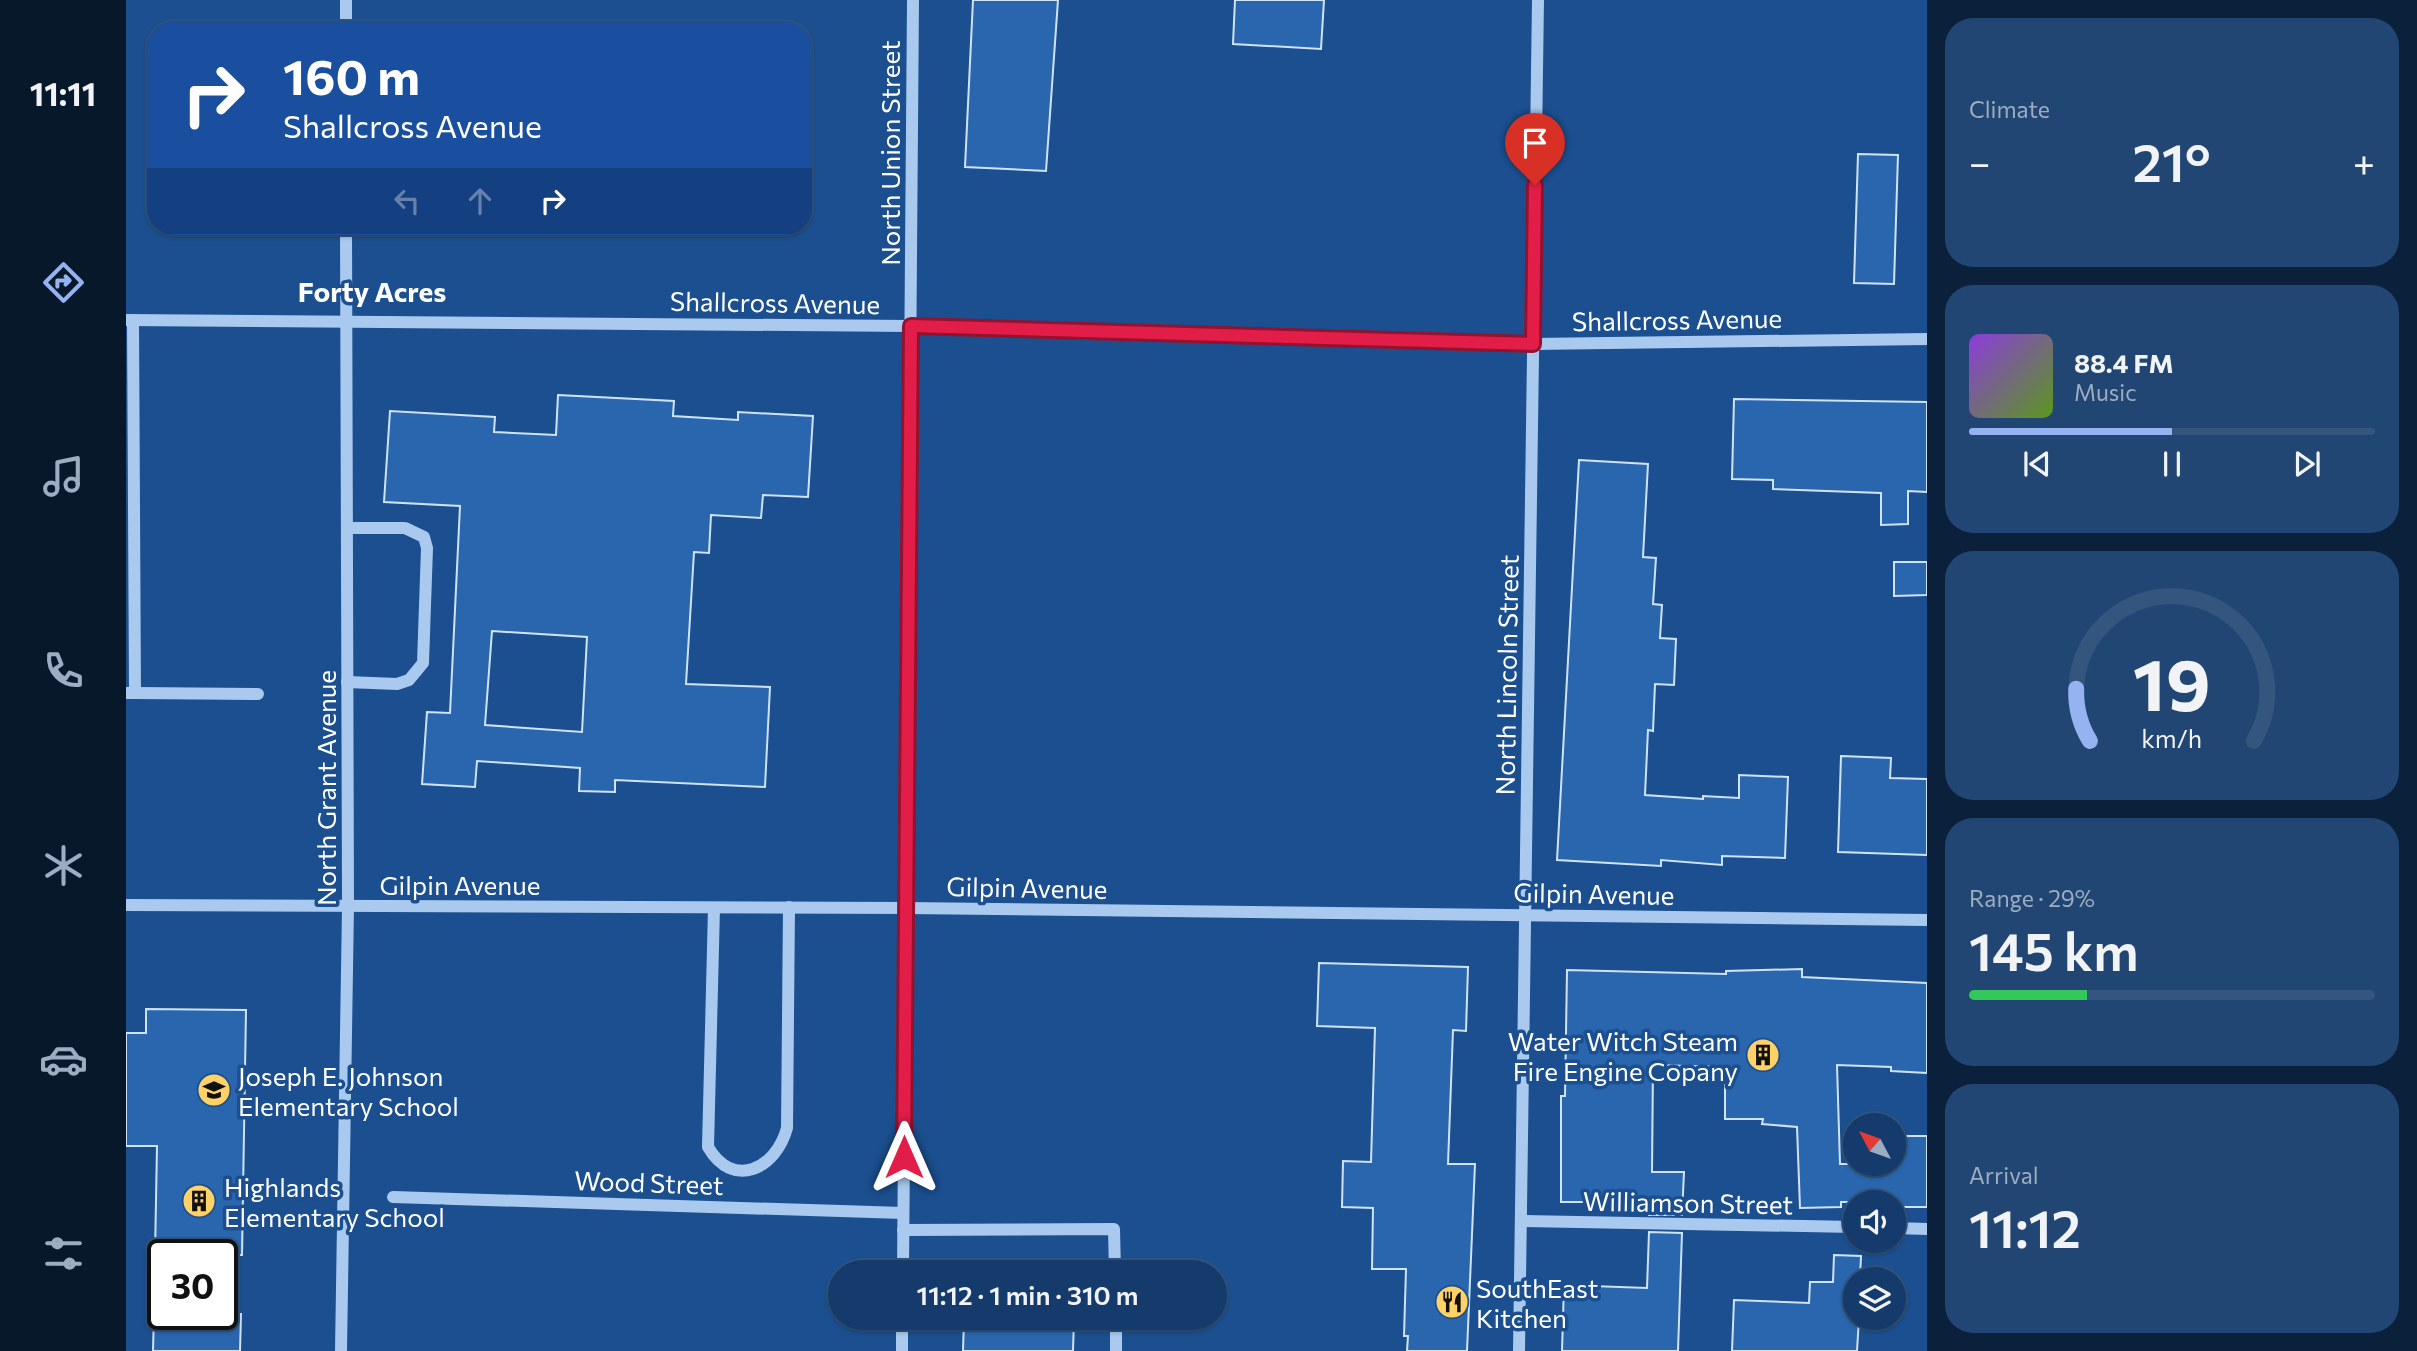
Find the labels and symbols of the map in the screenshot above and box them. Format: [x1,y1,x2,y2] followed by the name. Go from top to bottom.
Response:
[874,40,905,266] street label: North Union Street
[1505,113,1565,185] pin
[298,274,446,308] district label: Forty Acres
[670,285,880,319] street label: Shallcross Avenue
[1572,302,1782,336] street label: Shallcross Avenue
[1488,554,1524,796] street label: North Lincoln Street
[310,670,341,906] street label: North Grant Avenue
[380,869,540,900] street label: Gilpin Avenue
[946,870,1108,904] street label: Gilpin Avenue
[1513,876,1675,910] street label: Gilpin Avenue
[1508,1025,1738,1086] place label: Water Witch Steam Fire Engine Copany
[1744,1036,1782,1074] building icon: Water Witch Steam Fire Engine Copany
[238,1060,459,1121] place label: Joseph E. Johnson Elementary School
[195,1071,233,1109] school or university icon: Joseph E. Johnson Elementary School
[1843,1113,1906,1176] north arrow
[867,1120,941,1194] position arrow
[574,1164,724,1200] street label: Wood Street
[224,1171,445,1232] place label: Highlands Elementary School
[180,1182,218,1220] building icon: Highlands Elementary School
[1583,1185,1793,1219] street label: Williamson Street
[147,1239,238,1330] speed limit sign: 30
[1476,1272,1598,1333] place label: SouthEast Kitchen
[1433,1283,1471,1321] restaurant icon: SouthEast Kitchen

